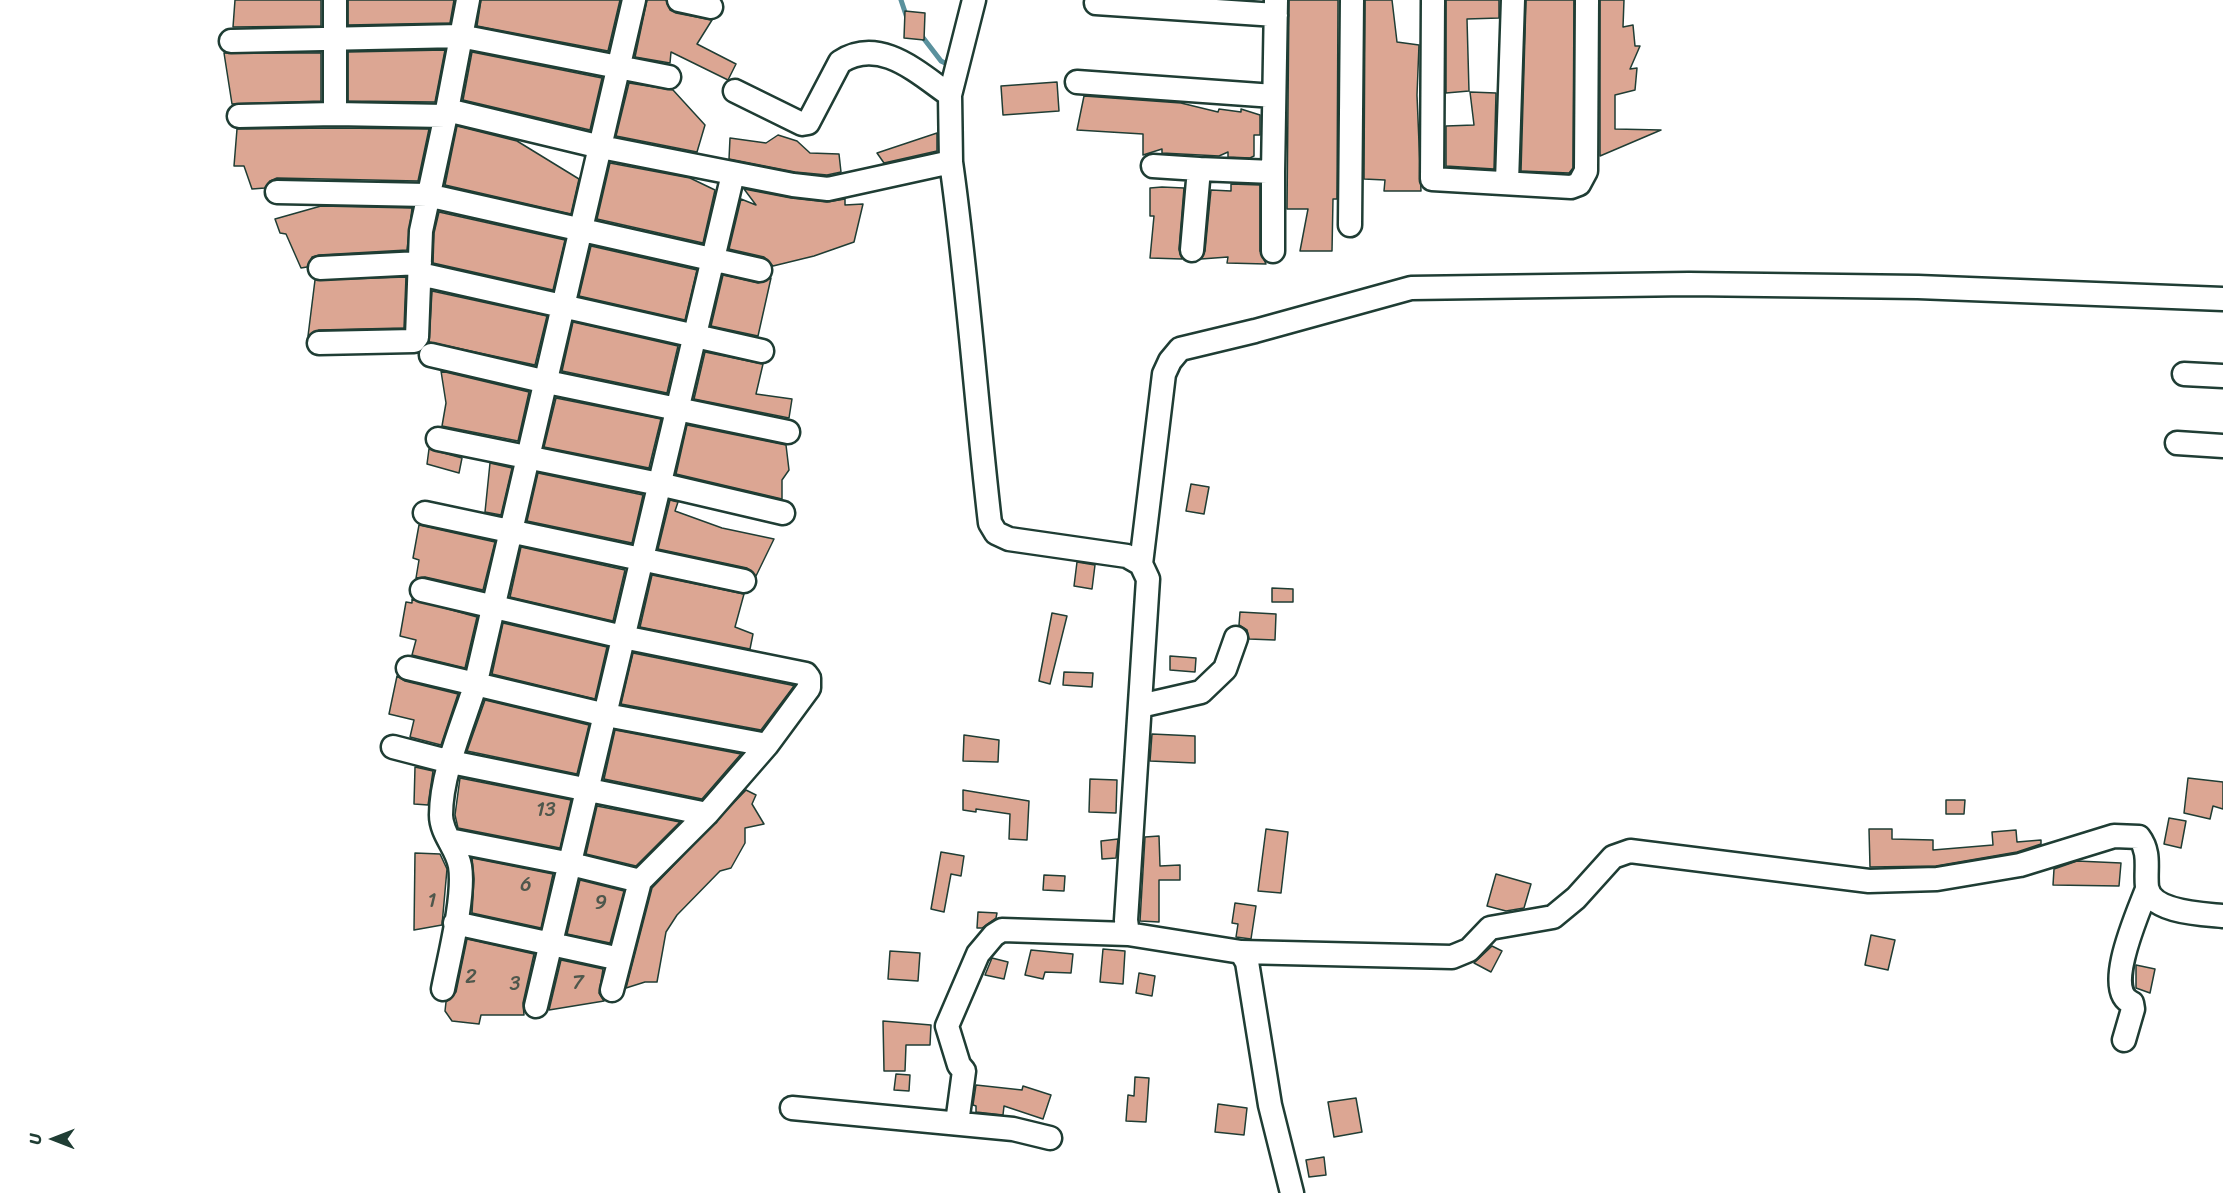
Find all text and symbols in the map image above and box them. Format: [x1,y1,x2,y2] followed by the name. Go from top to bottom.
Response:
[536,799,556,823] house number: 13
[520,874,532,898] house number: 6
[428,890,436,914] house number: 1
[595,892,607,916] house number: 9
[465,966,477,990] house number: 2
[572,972,584,996] house number: 7
[510,973,520,997] house number: 3
[24,1109,84,1169] north arrow
[21,1134,50,1144] text: U

